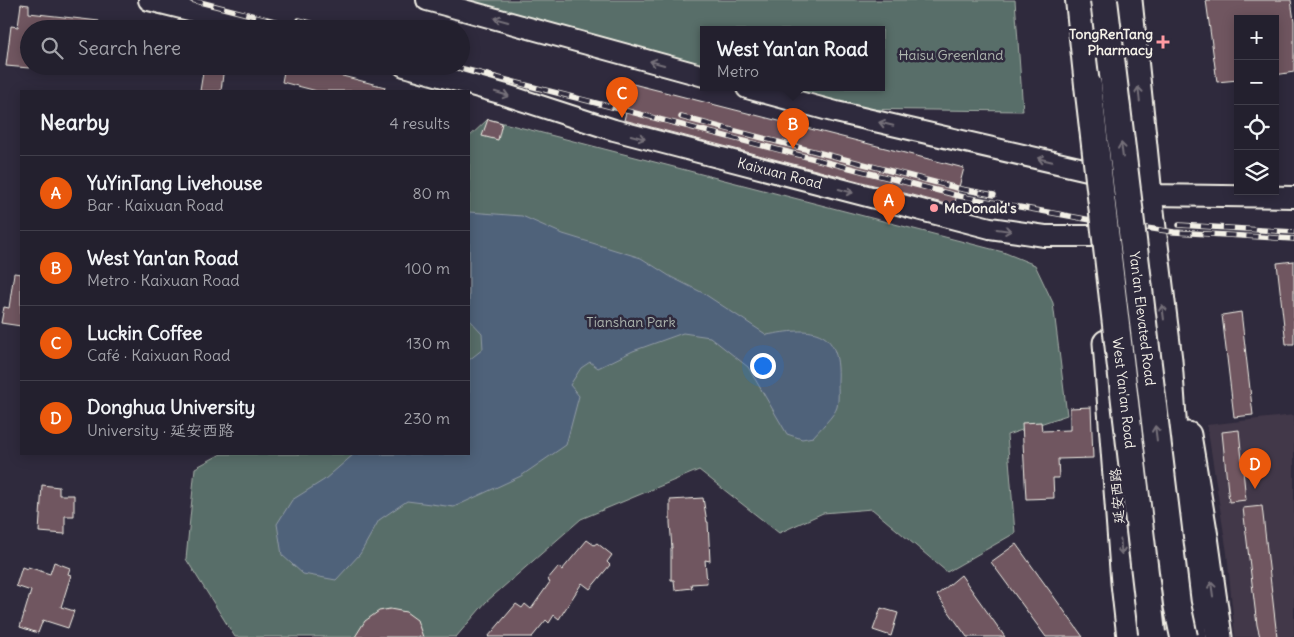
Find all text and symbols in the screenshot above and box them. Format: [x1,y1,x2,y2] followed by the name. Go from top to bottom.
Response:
[493,15,509,24] one-way arrow
[1234,15,1279,195] map controls
[1234,15,1279,60] button: +
[20,20,470,75] search box
[1069,25,1153,59] place label: TongRenTang Pharmacy
[700,26,885,91] popup
[38,34,66,62] icon: search
[78,36,181,60] text: Search here
[1157,36,1169,48] marker: TongRenTang Pharmacy
[717,37,868,61] text: West Yan'an Road
[898,46,1004,64] park label: Haisu Greenland
[650,58,666,67] one-way arrow
[1234,60,1279,105] button: −
[717,61,759,81] text: Metro
[606,77,638,118] pin: C
[1134,86,1144,102] one-way arrow
[493,89,509,99] one-way arrow
[1234,105,1279,150] button: locate
[777,108,809,149] pin: B
[40,109,110,136] text: Nearby
[389,113,450,133] text: 4 results
[879,119,895,128] one-way arrow
[630,132,646,142] one-way arrow
[1117,142,1127,158] one-way arrow
[1234,150,1279,195] button: layers
[736,154,824,193] street label: Kaixuan Road
[1037,155,1053,164] one-way arrow
[87,171,263,195] text: YuYinTang Livehouse
[51,183,61,203] text: A
[412,183,450,203] text: 80 m
[873,184,905,225] pin: A
[838,187,854,196] one-way arrow
[87,195,224,215] text: Bar · Kaixuan Road
[944,199,1017,217] place label: McDonald's
[928,202,940,214] marker: McDonald's
[995,226,1011,236] one-way arrow
[87,246,238,270] text: West Yan'an Road
[1125,251,1160,387] street label: Yan'an Elevated Road
[51,258,61,278] text: B
[405,258,450,278] text: 100 m
[87,270,240,290] text: Metro · Kaixuan Road
[1158,304,1168,320] one-way arrow
[586,313,676,331] park label: Tianshan Park
[87,321,203,345] text: Luckin Coffee
[51,333,61,353] text: C
[406,333,450,353] text: 130 m
[1109,336,1139,449] street label: West Yan'an Road
[87,345,230,365] text: Café · Kaixuan Road
[750,353,776,379] your location
[87,395,255,419] text: Donghua University
[50,408,62,428] text: D
[404,408,450,428] text: 230 m
[87,420,234,440] text: University · 延安西路
[1151,425,1161,441] one-way arrow
[1239,448,1271,489] pin: D
[1106,467,1128,525] street label: 延安西路
[1117,539,1126,555] one-way arrow
[1207,581,1217,597] one-way arrow

